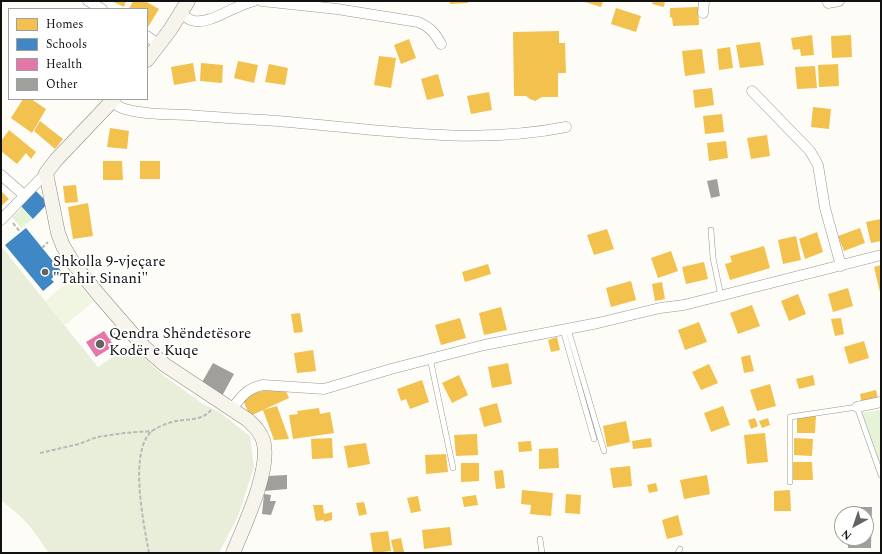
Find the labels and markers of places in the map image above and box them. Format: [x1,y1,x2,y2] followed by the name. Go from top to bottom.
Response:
[53,254,166,289] place label: Shkolla 9-vjeçare "Tahir Sinani"
[40,267,50,277] marker: Shkolla 9-vjeçare "Tahir Sinani"
[109,326,251,361] place label: Qendra Shëndetësore Kodër e Kuqe
[94,338,106,350] marker: Qendra Shëndetësore Kodër e Kuqe

